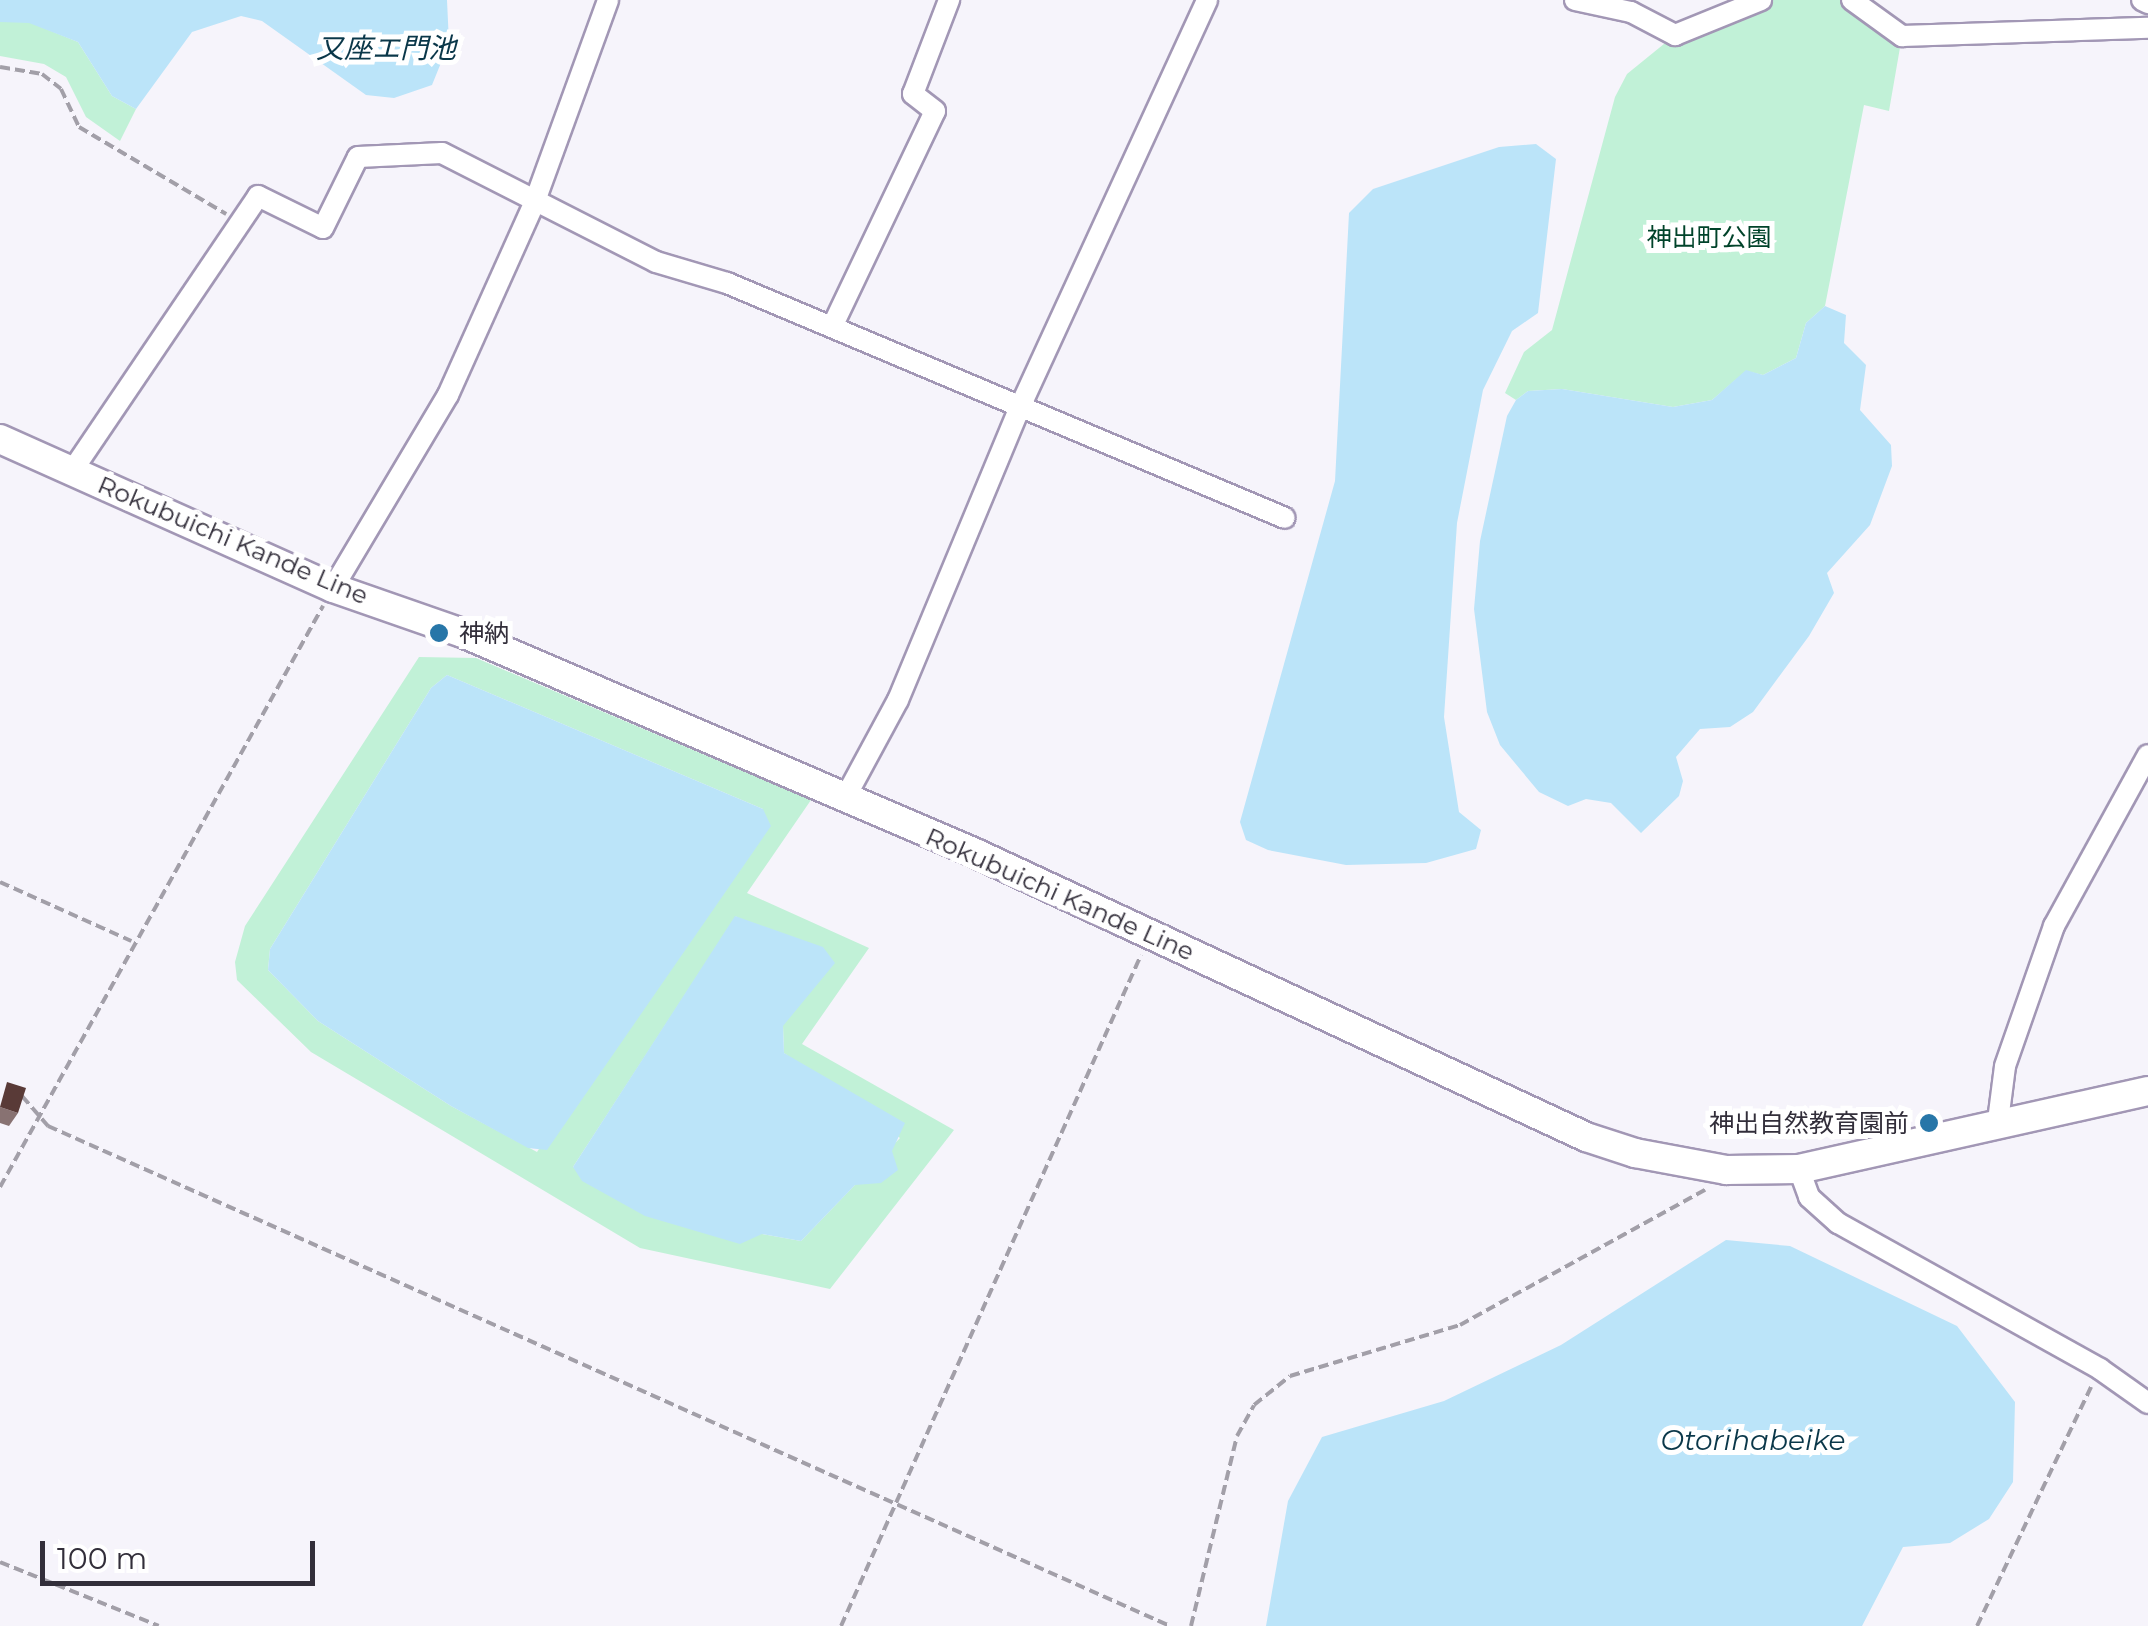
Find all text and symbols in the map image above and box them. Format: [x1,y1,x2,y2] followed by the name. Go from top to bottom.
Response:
[316,31,456,65] water label: 又座エ門池
[1647,222,1771,252] park label: 神出町公園
[93,469,373,611] street label: Rokubuichi Kande Line
[459,618,509,648] place label: 神納
[428,622,450,644] marker: 神納
[921,821,1199,967] street label: Rokubuichi Kande Line
[1709,1108,1909,1138] place label: 神出自然教育園前
[1918,1112,1940,1134] marker: 神出自然教育園前
[1661,1423,1845,1457] water label: Otorihabeike
[45,1521,320,1583] scale bar
[57,1540,147,1577] text: 100 m

